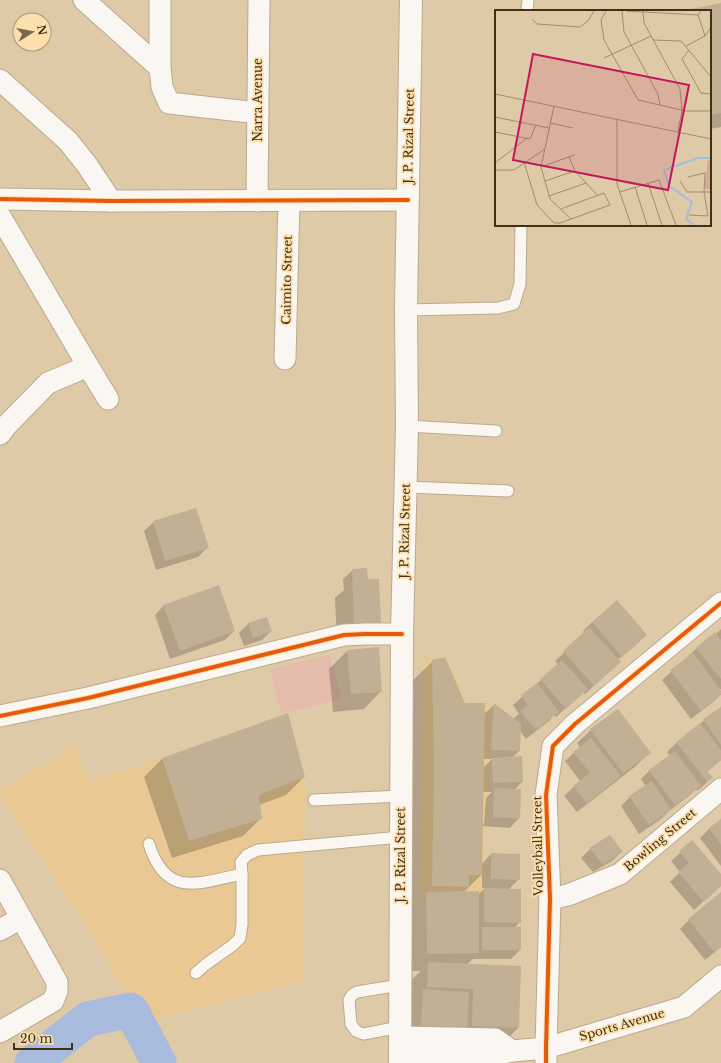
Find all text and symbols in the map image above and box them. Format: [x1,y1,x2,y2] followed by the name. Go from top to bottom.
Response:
[495,10,711,226] inset map
[12,12,52,52] north arrow
[34,24,50,37] text: N
[250,58,265,142] street label: Narra Avenue
[400,88,417,186] street label: J. P. Rizal Street
[278,235,295,325] street label: Caimito Street
[396,483,413,581] street label: J. P. Rizal Street
[529,795,546,897] street label: Volleyball Street
[620,805,699,874] street label: Bowling Street
[393,807,408,905] street label: J. P. Rizal Street
[577,1005,666,1044] street label: Sports Avenue
[14,1025,72,1051] scale bar
[20,1031,52,1046] text: 20 m

